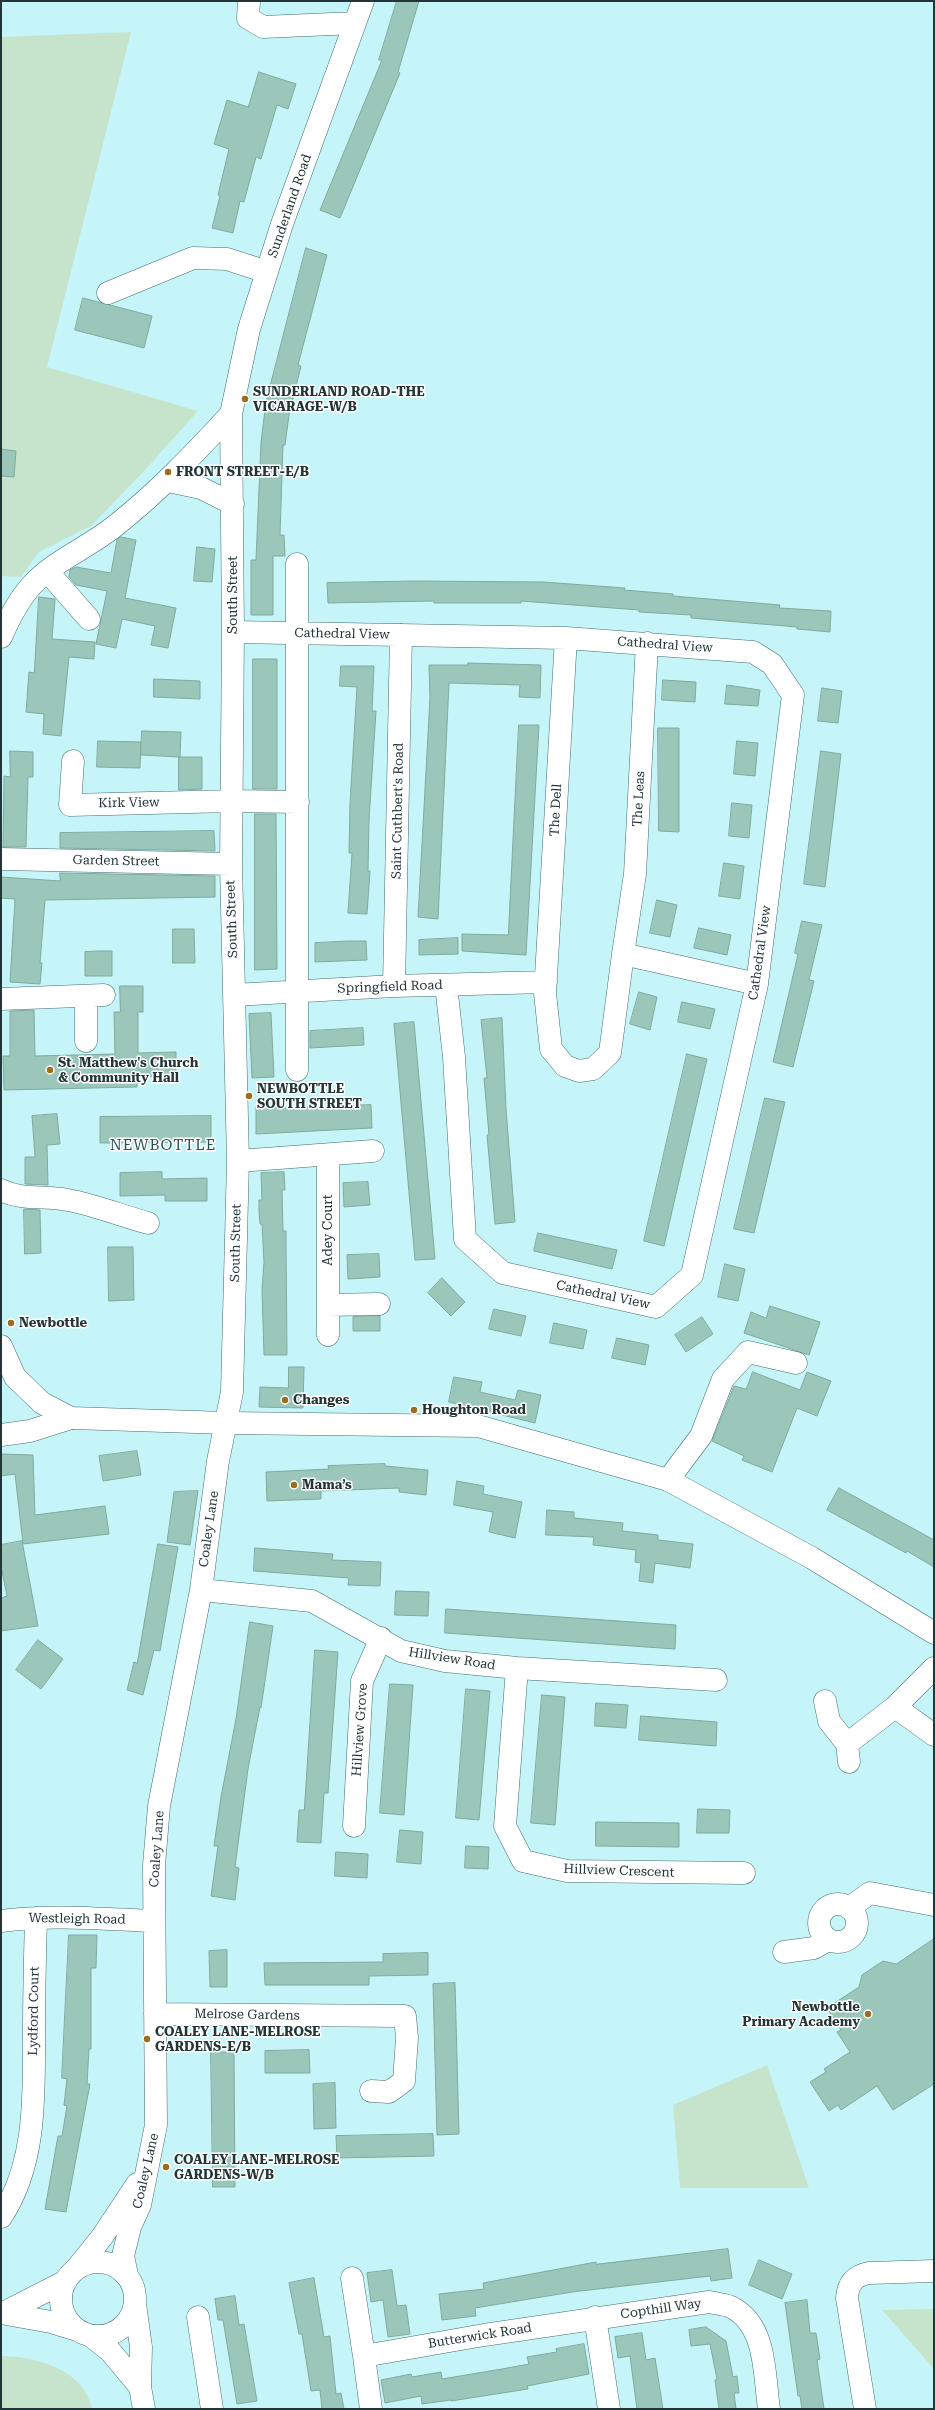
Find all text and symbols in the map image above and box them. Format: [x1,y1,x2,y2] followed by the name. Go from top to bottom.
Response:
[265,152,315,260] street label: Sunderland Road
[253,384,425,415] place label: SUNDERLAND ROAD-THE VICARAGE-W/B
[240,394,250,404] marker: SUNDERLAND ROAD-THE VICARAGE-W/B
[176,464,309,480] place label: FRONT STREET-E/B
[163,467,173,477] marker: FRONT STREET-E/B
[225,556,241,634] street label: South Street
[294,625,390,643] street label: Cathedral View
[617,634,713,656] street label: Cathedral View
[389,743,407,879] street label: Saint Cuthbert's Road
[630,771,648,827] street label: The Leas
[547,783,565,837] street label: The Dell
[98,795,160,811] street label: Kirk View
[72,852,160,870] street label: Garden Street
[223,880,241,958] street label: South Street
[746,905,774,1001] street label: Cathedral View
[337,977,443,997] street label: Springfield Road
[58,1055,198,1086] place label: St. Matthew's Church & Community Hall
[45,1065,55,1075] marker: St. Matthew's Church & Community Hall
[257,1081,362,1112] place label: NEWBOTTLE SOUTH STREET
[244,1091,254,1101] marker: NEWBOTTLE SOUTH STREET
[110,1137,216,1155] district label: NEWBOTTLE
[320,1194,336,1266] street label: Adey Court
[228,1204,244,1282] street label: South Street
[555,1277,651,1313] street label: Cathedral View
[19,1315,87,1331] place label: Newbottle
[6,1318,16,1328] marker: Newbottle
[293,1392,349,1408] place label: Changes
[280,1395,290,1405] marker: Changes
[422,1402,526,1418] place label: Houghton Road
[409,1405,419,1415] marker: Houghton Road
[302,1477,352,1493] place label: Mama’s
[289,1480,299,1490] marker: Mama’s
[196,1490,222,1568] street label: Coaley Lane
[407,1644,497,1674] street label: Hillview Road
[349,1683,371,1777] street label: Hillview Grove
[147,1810,167,1888] street label: Coaley Lane
[563,1861,675,1881] street label: Hillview Crescent
[28,1910,126,1928] street label: Westleigh Road
[25,1966,43,2056] street label: Lydford Court
[742,1999,860,2030] place label: Newbottle Primary Academy
[194,2006,300,2024] street label: Melrose Gardens
[863,2009,873,2019] marker: Newbottle Primary Academy
[155,2024,320,2055] place label: COALEY LANE-MELROSE GARDENS-E/B
[142,2034,152,2044] marker: COALEY LANE-MELROSE GARDENS-E/B
[130,2132,162,2210] street label: Coaley Lane
[174,2152,339,2183] place label: COALEY LANE-MELROSE GARDENS-W/B
[161,2162,171,2172] marker: COALEY LANE-MELROSE GARDENS-W/B
[619,2296,703,2322] street label: Copthill Way
[427,2320,533,2352] street label: Butterwick Road

